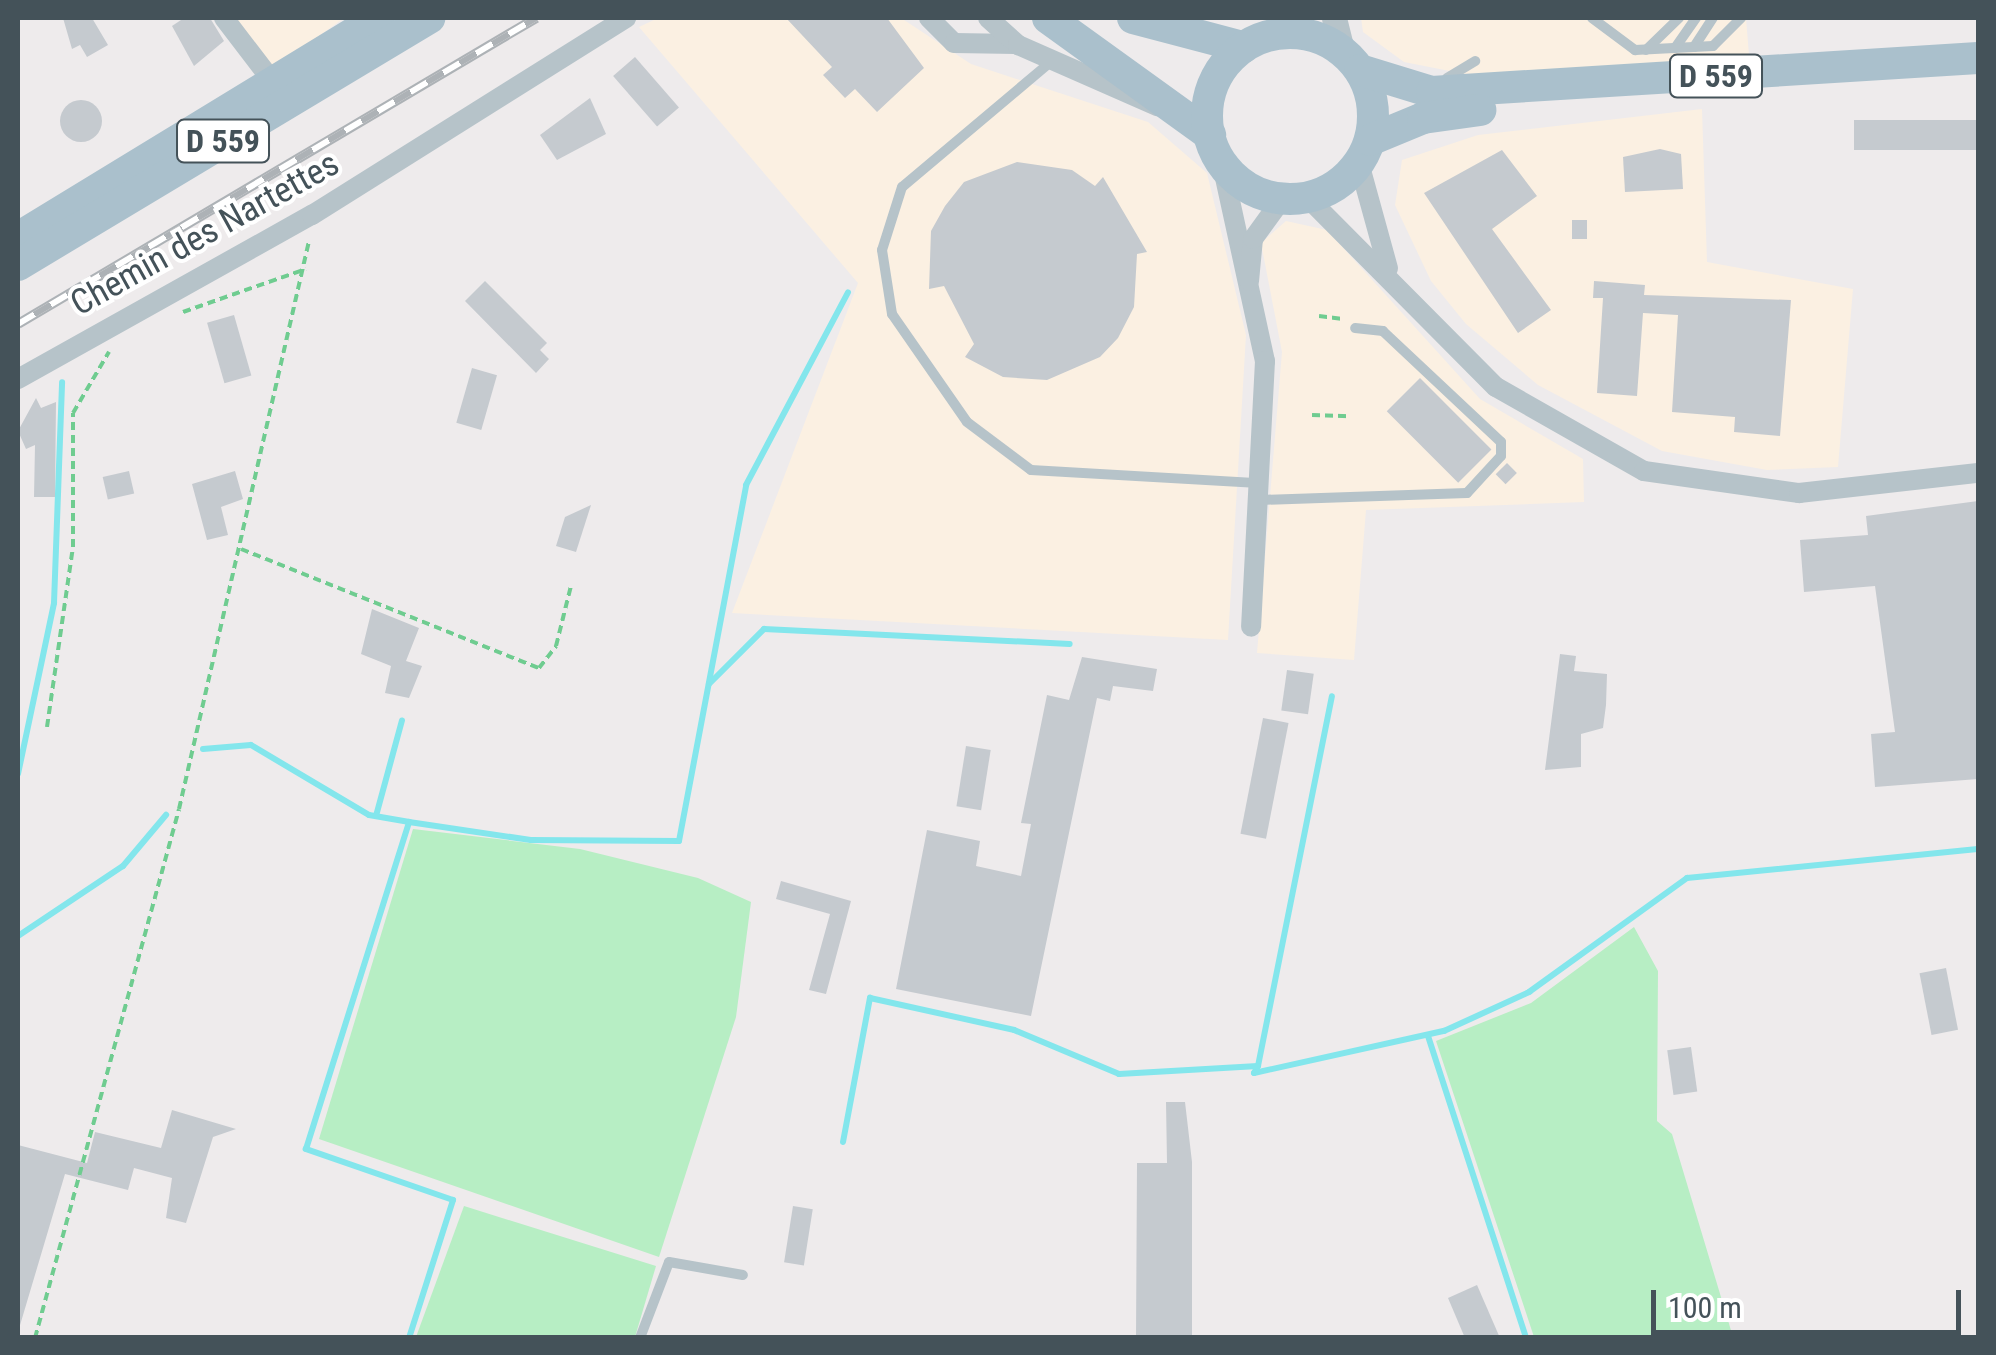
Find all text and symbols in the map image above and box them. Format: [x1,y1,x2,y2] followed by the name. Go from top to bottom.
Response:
[1668,49,1764,103] road number: D 559
[176,114,270,168] road number: D 559
[64,143,346,325] street label: Chemin des Nartettes
[1656,1270,1966,1332] scale bar
[1668,1290,1742,1325] text: 100 m

